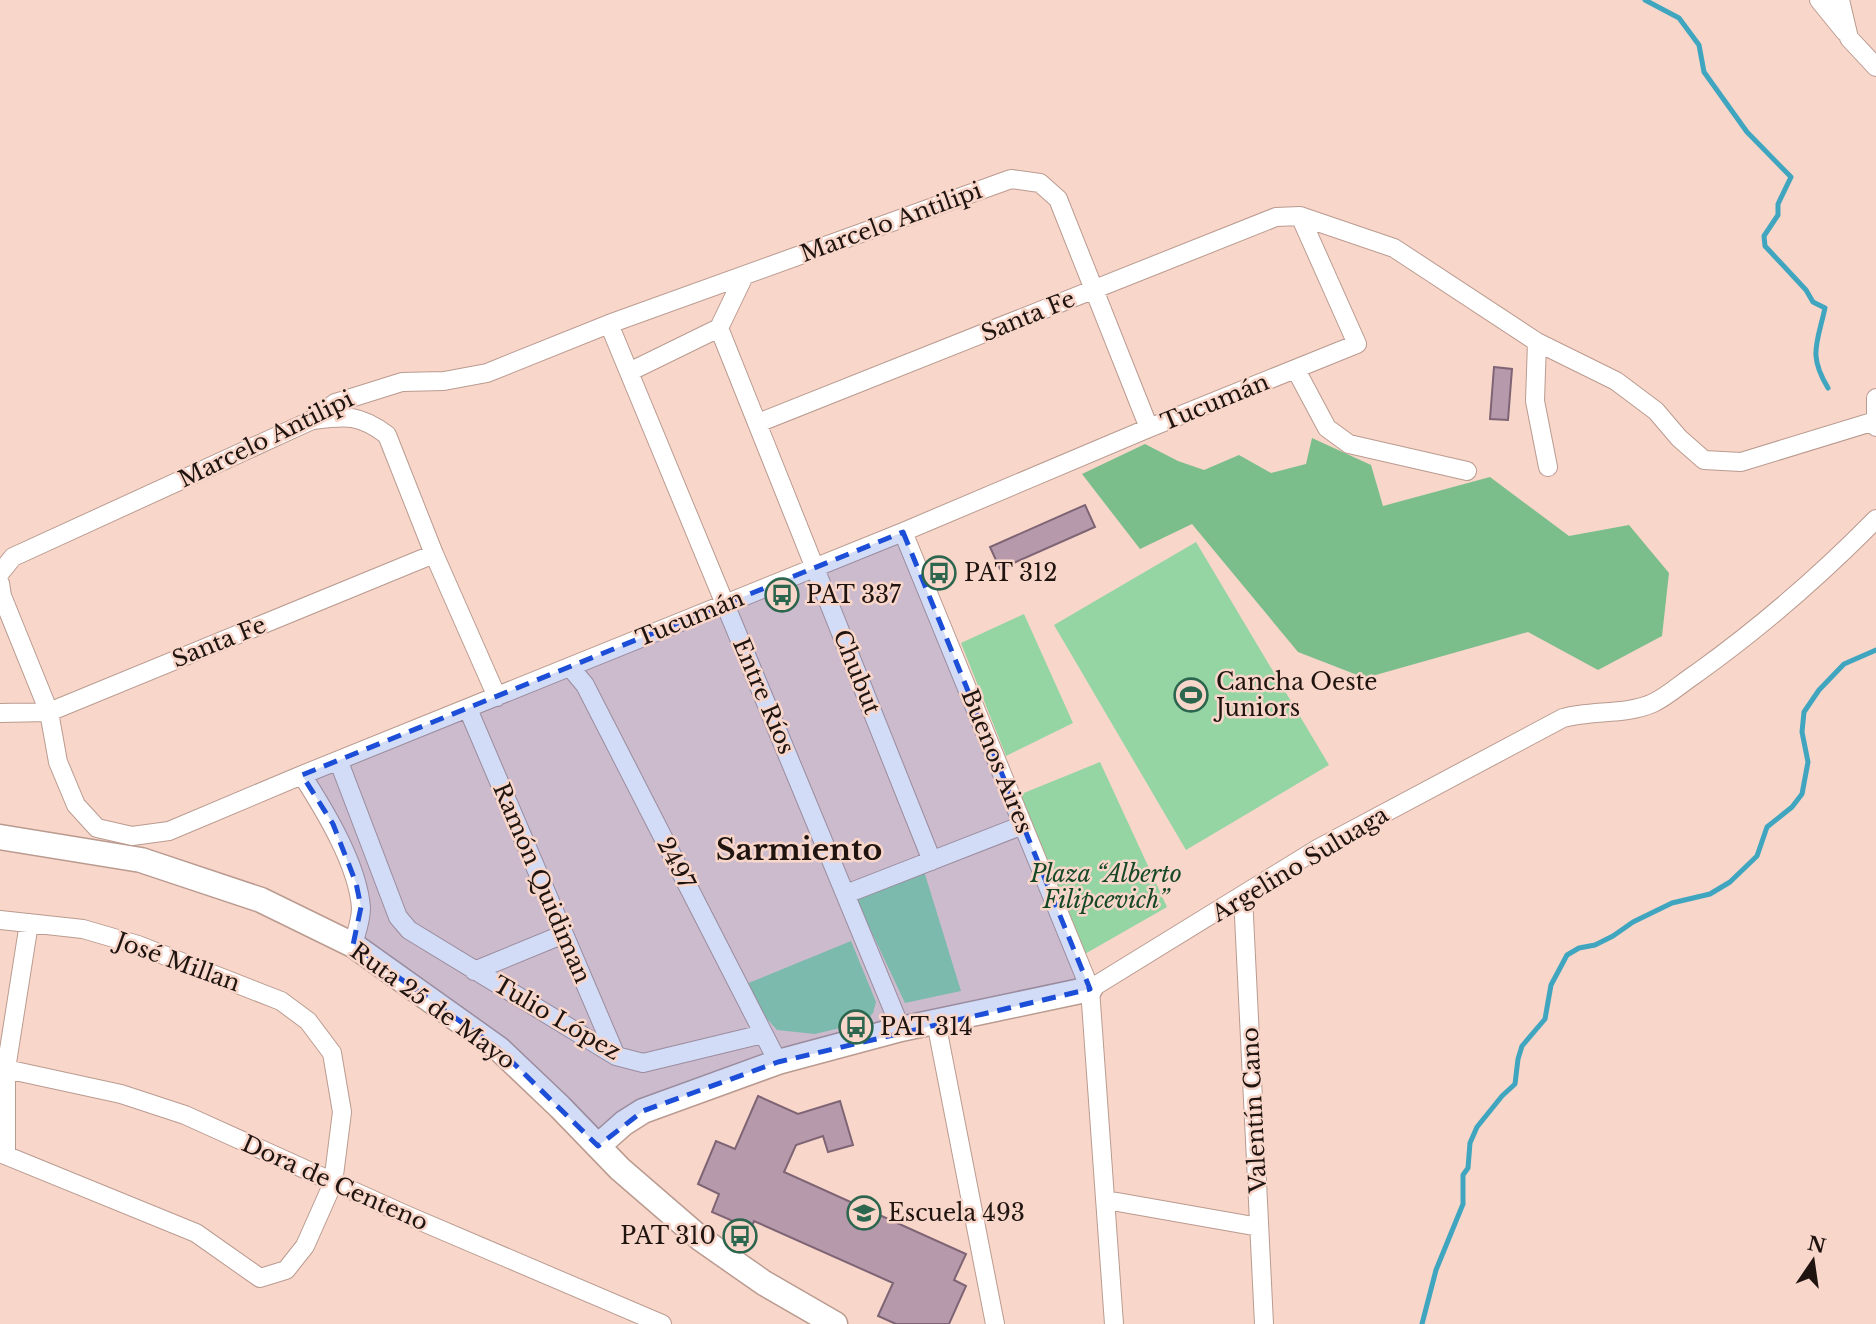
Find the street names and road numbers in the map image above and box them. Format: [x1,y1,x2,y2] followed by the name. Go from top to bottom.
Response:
[796,176,986,268] street label: Marcelo Antilipi
[977,285,1079,347] street label: Santa Fe
[1157,368,1273,436] street label: Tucumán
[174,384,358,493] street label: Marcelo Antilipi
[632,584,748,652] street label: Tucumán
[168,611,270,673] street label: Santa Fe
[827,626,887,719] street label: Chubut
[727,634,801,758] street label: Entre Ríos
[955,685,1039,837] street label: Buenos Aires
[487,779,597,987] street label: Ramón Quidiman
[1206,800,1393,928] street label: Argelino Suluaga
[651,833,701,894] street label: 2497
[109,926,244,997] street label: José Millan
[345,937,521,1075] street label: Ruta 25 de Mayo
[488,970,626,1066] street label: Tulio López
[1236,1026,1272,1195] street label: Valentín Cano
[238,1129,432,1237] street label: Dora de Centeno

